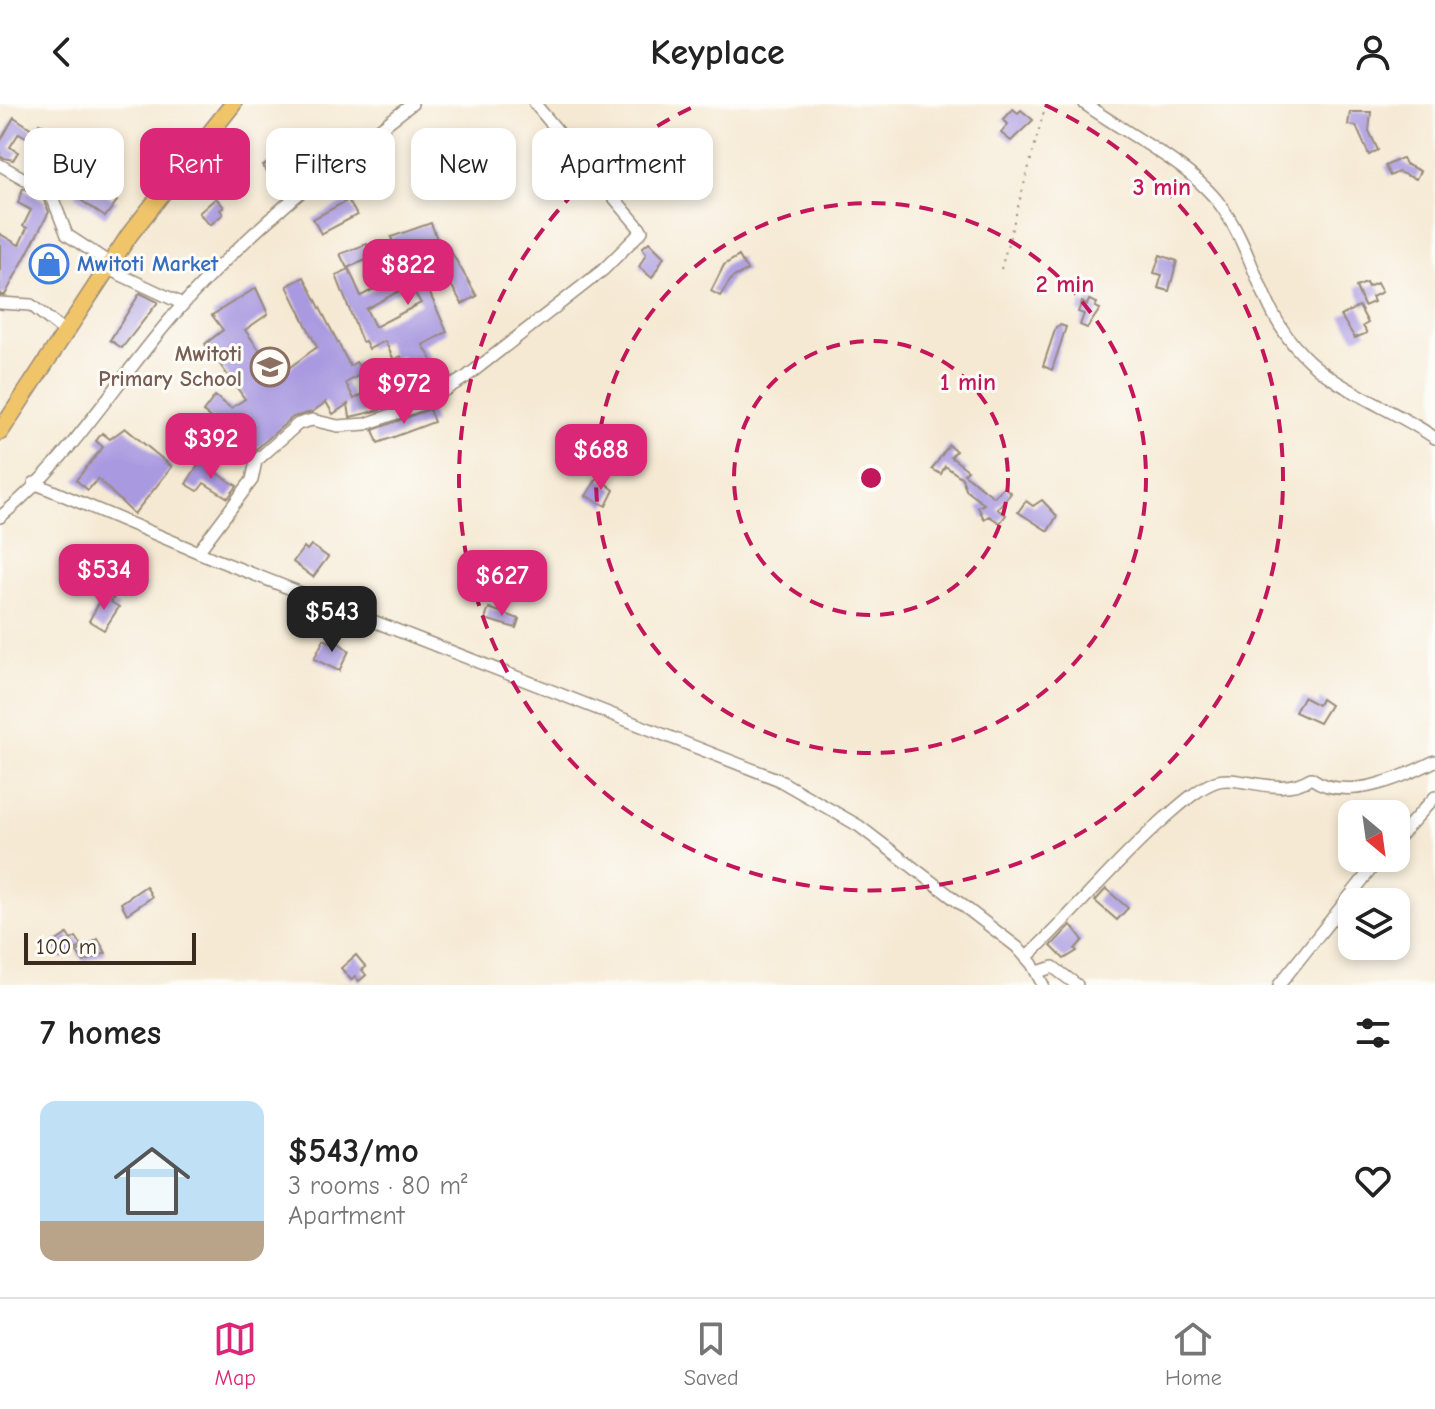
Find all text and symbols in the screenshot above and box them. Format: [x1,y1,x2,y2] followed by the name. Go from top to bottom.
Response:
[40,30,84,74] icon: back
[1351,30,1395,74] icon: person
[650,32,785,73] text: Keyplace
[24,128,124,200] chip: Buy
[140,128,250,200] chip: Rent
[266,128,395,200] chip: Filters
[411,128,516,200] chip: New
[532,128,713,200] chip: Apartment
[1133,173,1191,201] text: 3 min
[361,239,455,307] pin: $822
[28,243,70,285] shop icon: Mwitoti Market
[381,250,435,280] text: $822
[77,251,219,277] place label: Mwitoti Market
[1036,270,1094,298] text: 2 min
[98,341,242,392] place label: Mwitoti Primary School
[249,346,291,388] school or university icon: Mwitoti Primary School
[357,358,451,426] pin: $972
[940,368,996,396] text: 1 min
[377,369,431,399] text: $972
[164,413,258,481] pin: $392
[183,424,239,454] text: $392
[554,424,648,492] pin: $688
[573,435,629,465] text: $688
[857,464,885,492] centre of rings
[57,544,151,612] pin: $534
[455,550,549,618] pin: $627
[77,555,131,585] text: $534
[475,561,529,591] text: $627
[285,586,379,654] pin: $543
[305,597,359,627] text: $543
[1338,800,1410,872] north arrow
[1338,800,1410,960] map controls
[1338,888,1410,960] button: layers
[24,929,196,965] scale bar
[36,934,97,960] text: 100 m
[1351,1011,1395,1055] icon: filters
[40,1013,161,1053] text: 7 homes
[288,1131,419,1171] text: $543/mo
[104,1133,200,1229] icon: home
[1351,1159,1395,1203] icon: heart
[288,1171,467,1201] text: 3 rooms · 80 m²
[288,1201,404,1231] text: Apartment
[213,1317,257,1391] tab: Map
[684,1317,739,1391] tab: Saved
[1165,1317,1222,1391] tab: Home

